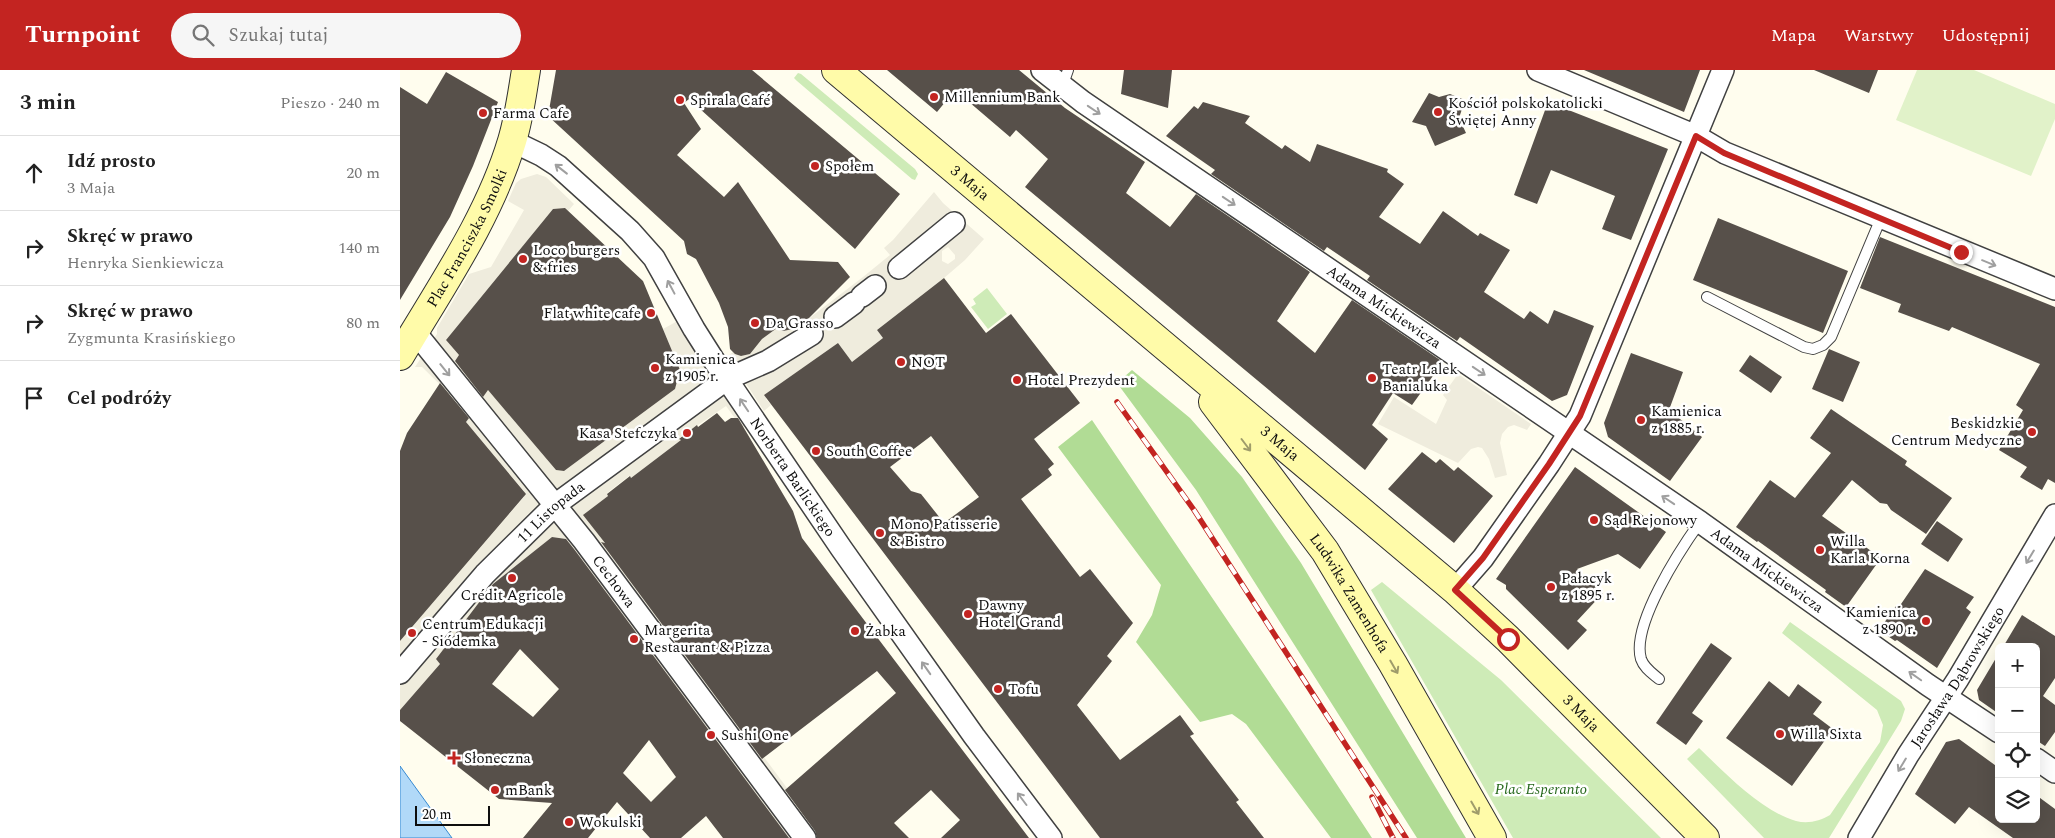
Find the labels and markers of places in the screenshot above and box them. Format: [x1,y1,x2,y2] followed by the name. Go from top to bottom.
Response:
[944,86,1061,109] place label: Millennium Bank
[690,89,771,112] place label: Spirala Café
[928,91,940,103] marker: Millennium Bank
[1448,92,1603,132] place label: Kościół polskokatolicki Świętej Anny
[674,94,686,106] marker: Spirala Café
[493,102,570,125] place label: Farma Cafe
[1432,106,1444,118] marker: Kościół polskokatolicki Świętej Anny
[477,107,489,119] marker: Farma Cafe
[825,155,874,178] place label: Społem
[809,160,821,172] marker: Społem
[533,239,620,279] place label: Loco burgers & fries
[517,253,529,265] marker: Loco burgers & fries
[544,302,641,325] place label: Flat white cafe
[645,307,657,319] marker: Flat white cafe
[765,312,834,335] place label: Da Grasso
[749,317,761,329] marker: Da Grasso
[665,348,736,388] place label: Kamienica z 1905 r.
[911,351,945,374] place label: NOT
[895,356,907,368] marker: NOT
[1382,358,1458,398] place label: Teatr Lalek Banialuka
[649,362,661,374] marker: Kamienica z 1905 r.
[1027,369,1135,392] place label: Hotel Prezydent
[1366,372,1378,384] marker: Teatr Lalek Banialuka
[1011,374,1023,386] marker: Hotel Prezydent
[1651,400,1722,440] place label: Kamienica z 1885 r.
[1891,412,2022,452] place label: Beskidzkie Centrum Medyczne
[1635,414,1647,426] marker: Kamienica z 1885 r.
[579,422,678,445] place label: Kasa Stefczyka
[2026,426,2038,438] marker: Beskidzkie Centrum Medyczne
[681,427,693,439] marker: Kasa Stefczyka
[826,440,912,463] place label: South Coffee
[810,445,822,457] marker: South Coffee
[1604,509,1698,532] place label: Sąd Rejonowy
[890,513,998,553] place label: Mono Patisserie & Bistro
[1588,514,1600,526] marker: Sąd Rejonowy
[874,527,886,539] marker: Mono Patisserie & Bistro
[1830,530,1910,570] place label: Willa Karla Korna
[1814,544,1826,556] marker: Willa Karla Korna
[1561,567,1615,607] place label: Pałacyk z 1895 r.
[506,572,518,584] marker: Crédit Agricole
[1545,581,1557,593] marker: Pałacyk z 1895 r.
[461,584,563,607] place label: Crédit Agricole
[978,594,1061,634] place label: Dawny Hotel Grand
[1846,601,1917,641] place label: Kamienica z 1890 r.
[962,608,974,620] marker: Dawny Hotel Grand
[422,613,544,653] place label: Centrum Edukacji - Siódemka
[1920,615,1932,627] marker: Kamienica z 1890 r.
[644,619,771,659] place label: Margerita Restaurant & Pizza
[865,620,906,643] place label: Żabka
[849,625,861,637] marker: Żabka
[406,627,418,639] marker: Centrum Edukacji - Siódemka
[628,633,640,645] marker: Margerita Restaurant & Pizza
[1008,678,1039,701] place label: Tofu
[992,683,1004,695] marker: Tofu
[1790,723,1863,746] place label: Willa Sixta
[721,724,789,747] place label: Sushi One
[1774,728,1786,740] marker: Willa Sixta
[705,729,717,741] marker: Sushi One
[464,747,532,770] place label: Słoneczna
[448,752,460,764] marker: Słoneczna
[505,779,552,802] place label: mBank
[489,784,501,796] marker: mBank
[579,811,642,834] place label: Wokulski
[563,816,575,828] marker: Wokulski

